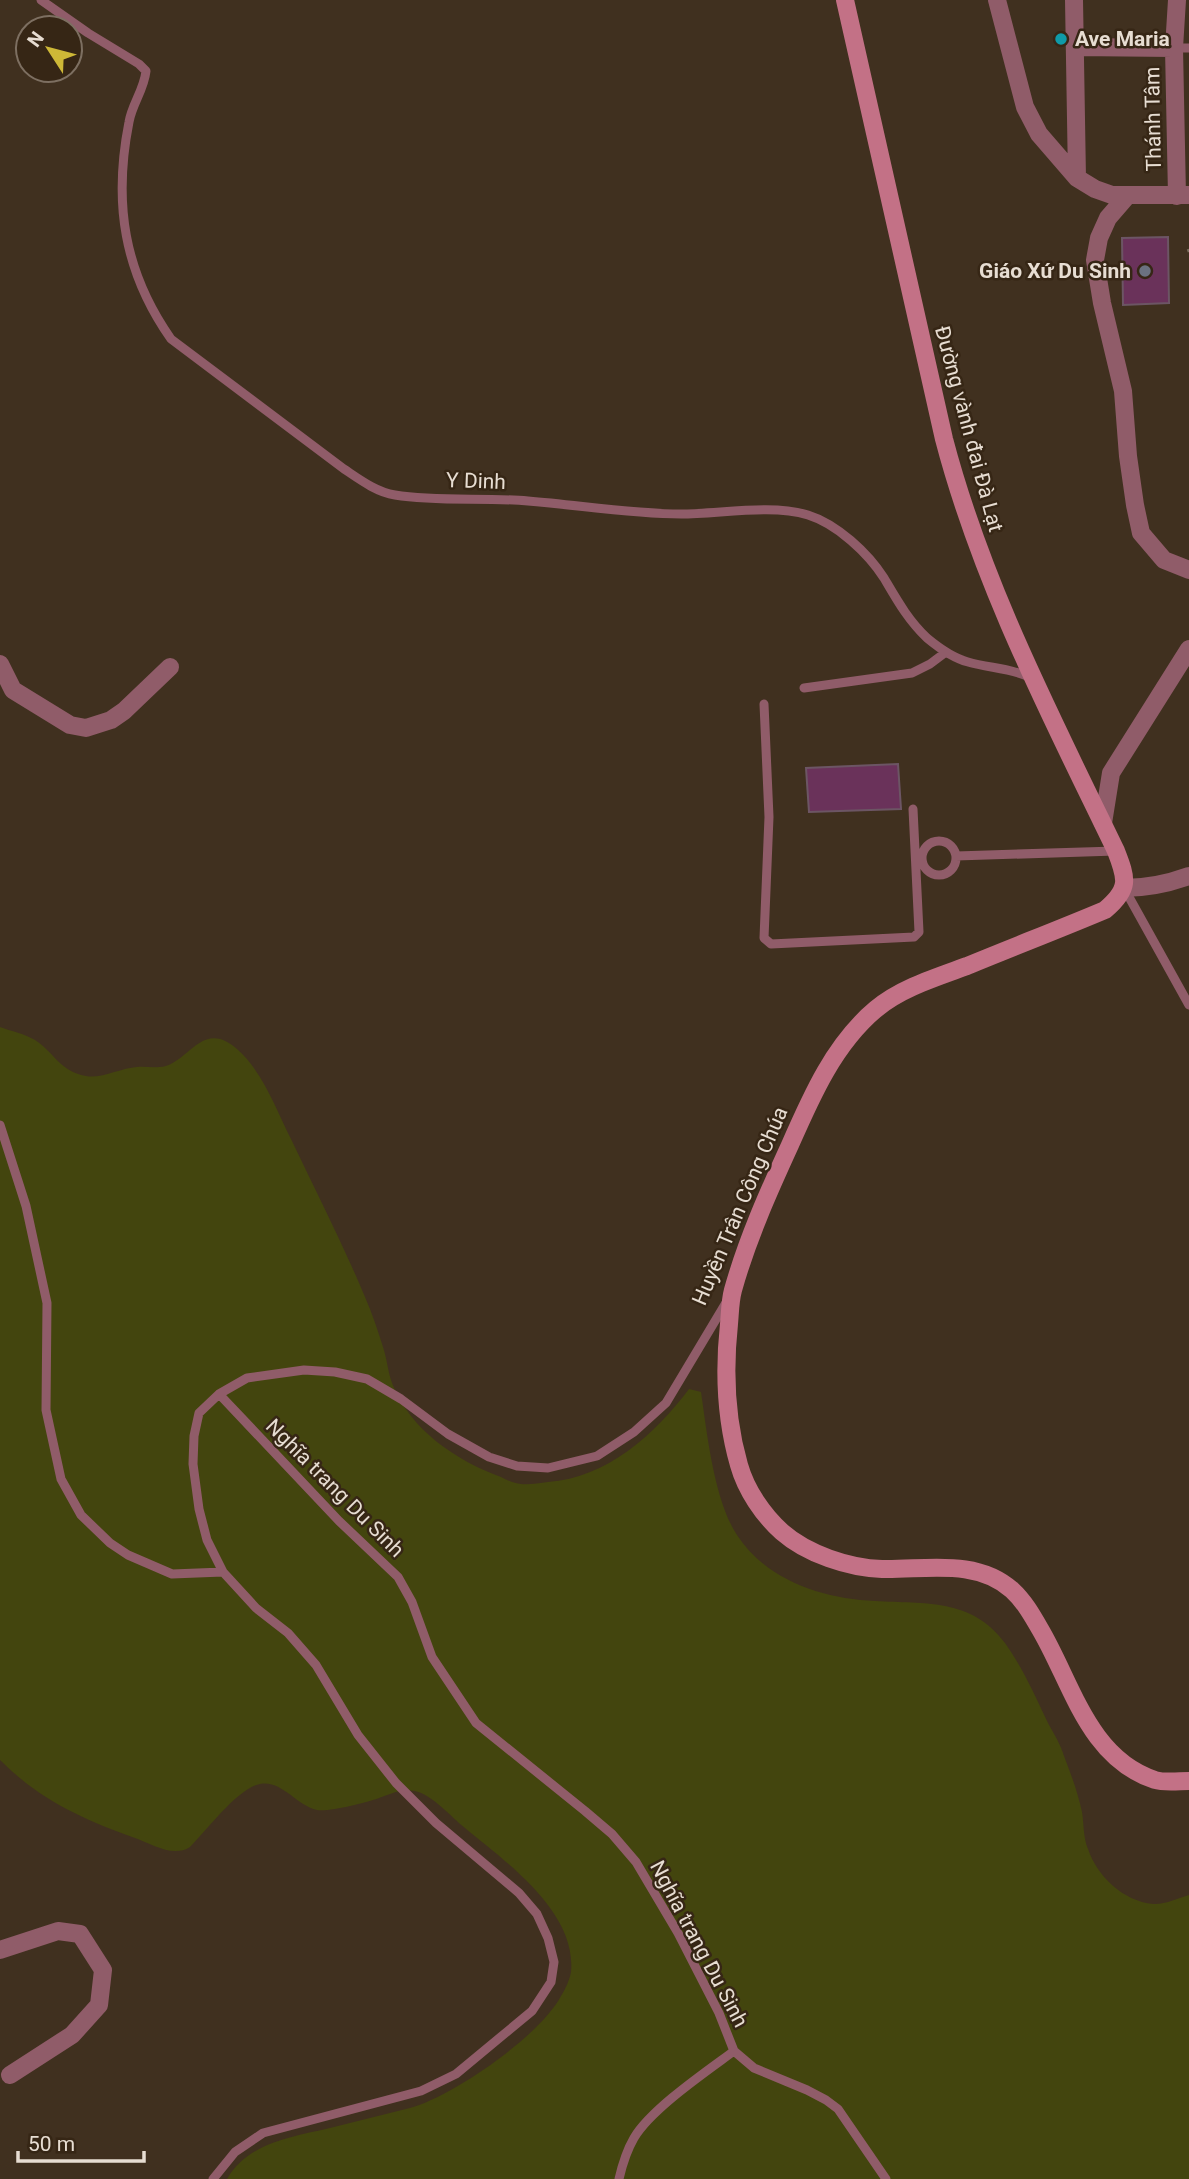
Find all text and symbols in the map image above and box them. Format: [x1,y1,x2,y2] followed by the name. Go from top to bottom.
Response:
[14,14,84,84] north arrow
[22,27,49,51] text: N
[1075,27,1170,51] place label: Ave Maria
[1053,31,1069,47] marker: Ave Maria
[1140,66,1166,172] street label: Thánh Tâm
[979,259,1131,283] place label: Giáo Xứ Du Sinh
[1137,263,1153,279] marker: Giáo Xứ Du Sinh
[930,323,1008,535] street label: Đường vành đai Đà Lạt
[446,468,506,494] street label: Y Dinh
[687,1103,793,1309] street label: Huyền Trân Công Chúa
[261,1414,409,1562] street label: Nghĩa trang Du Sinh
[645,1857,753,2031] street label: Nghĩa trang Du Sinh
[18,2120,144,2164] scale bar
[28,2132,75,2156] text: 50 m

